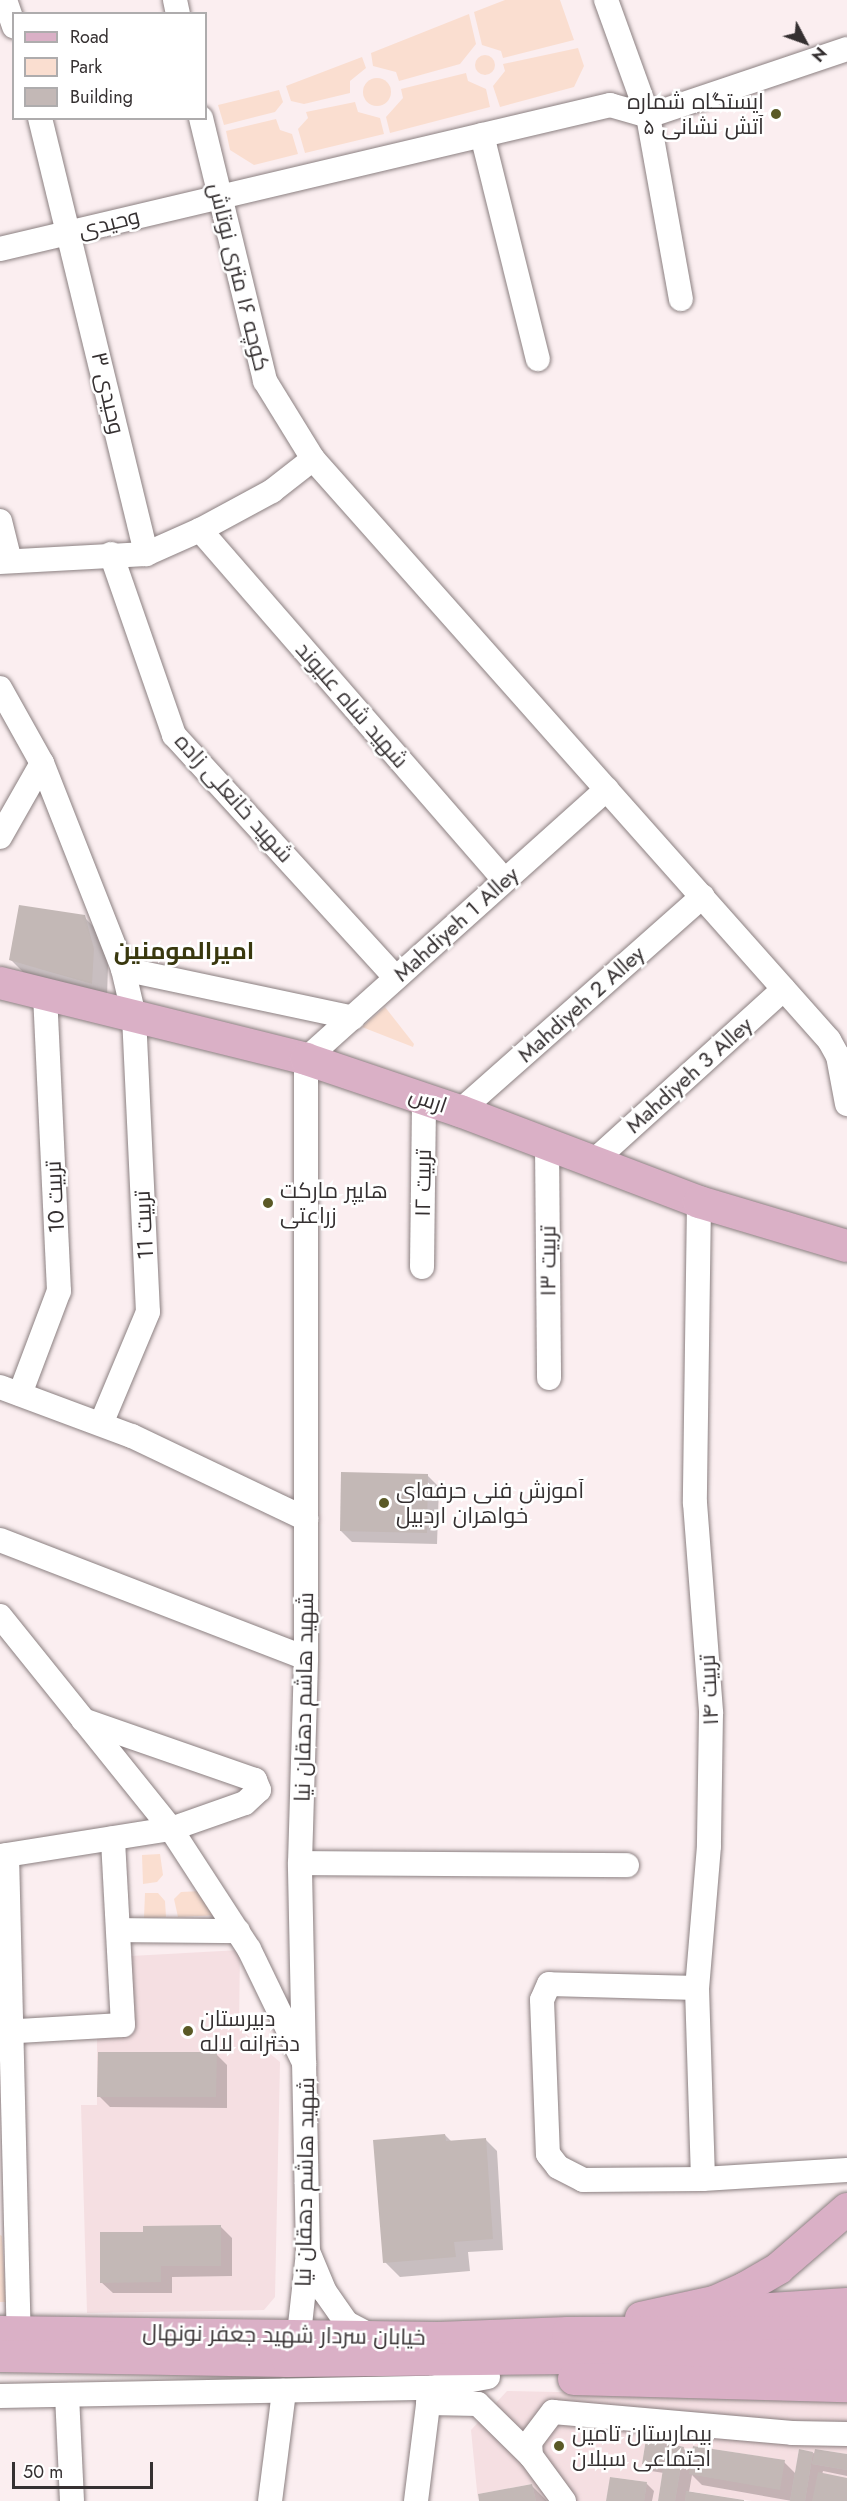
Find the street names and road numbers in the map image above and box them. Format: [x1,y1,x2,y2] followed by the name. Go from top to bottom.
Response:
[203,180,275,374] street label: کوچه ۱۶ متری نوتاش
[76,203,142,243] street label: وحیدی
[86,349,130,437] street label: وحیدی ۳
[290,637,414,773] street label: شهید شاه علیوند
[169,728,299,868] street label: شهید خانعلی زاده
[388,861,524,987] street label: Mahdiyeh 1 Alley
[512,940,650,1068] street label: Mahdiyeh 2 Alley
[620,1011,758,1139] street label: Mahdiyeh 3 Alley
[406,1081,450,1119] street label: ارس
[409,1149,437,1217] street label: تربیت ۱۲
[40,1160,70,1234] street label: تربیت 10
[129,1190,159,1260] street label: تربیت 11
[535,1225,561,1297] street label: تربیت ۱۳
[289,1592,319,1802] street label: شهید هاشم دهقان نیا
[694,1654,724,1726] street label: تربیت ۱۴
[290,2077,320,2287] street label: شهید هاشم دهقان نیا
[142,2319,426,2351] street label: خیابان سردار شهید جعفر نونهال

